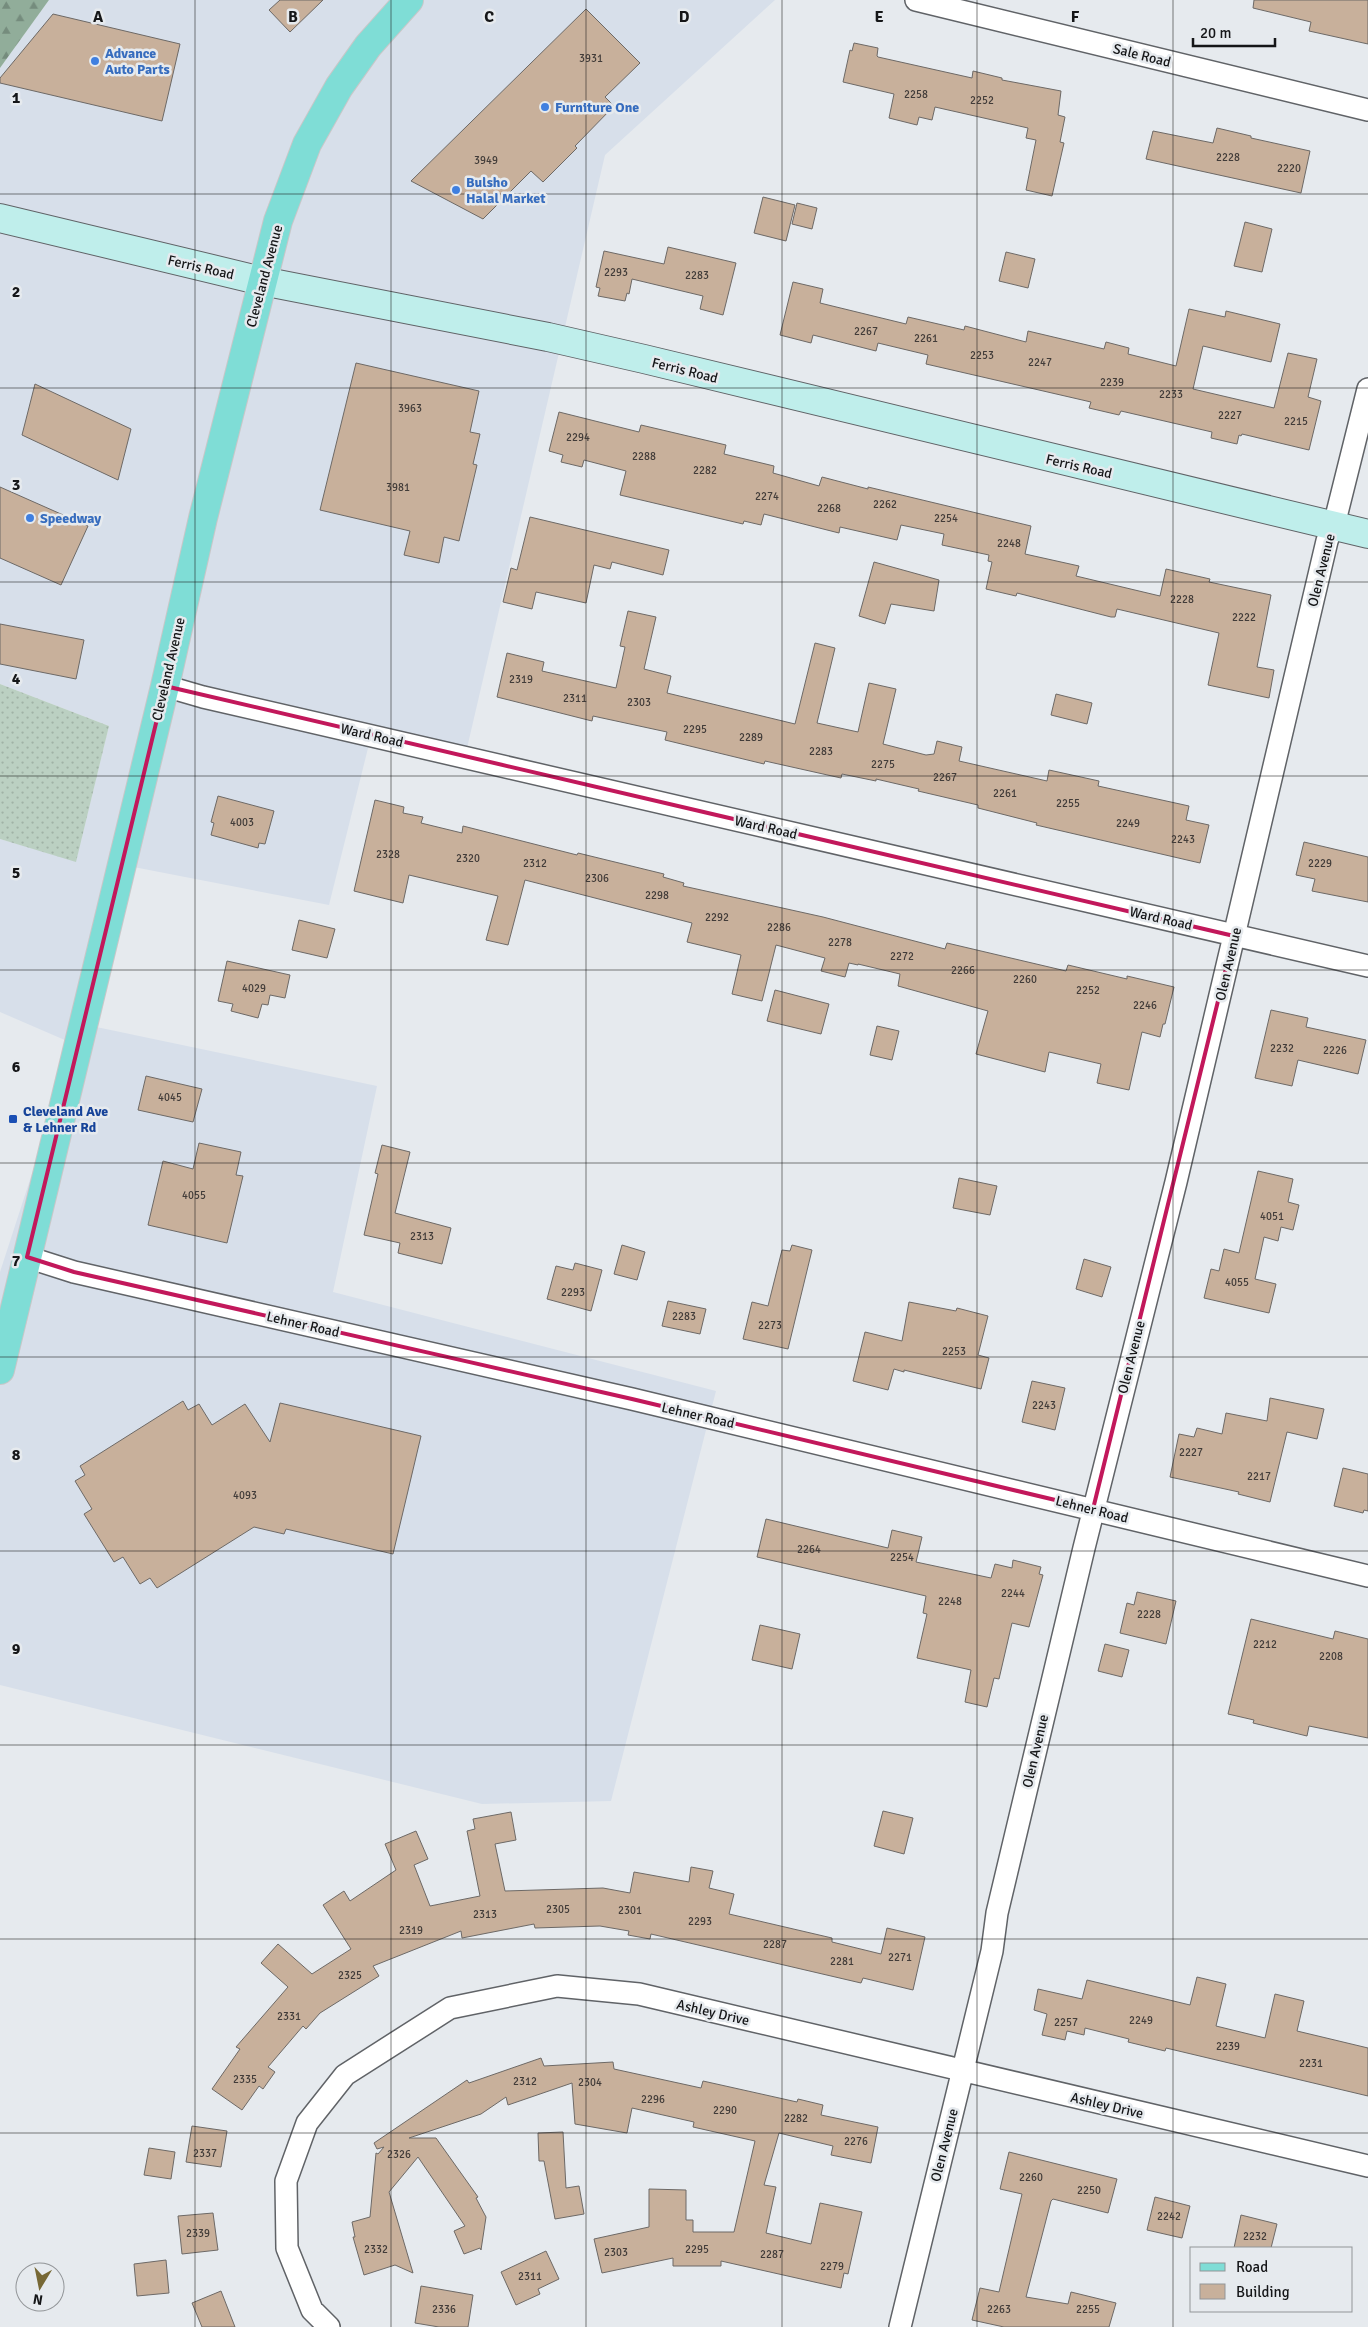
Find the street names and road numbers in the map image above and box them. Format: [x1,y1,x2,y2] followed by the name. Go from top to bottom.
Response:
[1111,40,1173,71] street label: Sale Road
[243,223,286,329] street label: Cleveland Avenue
[166,252,236,283] street label: Ferris Road
[650,354,720,387] street label: Ferris Road
[1044,451,1114,482] street label: Ferris Road
[1304,532,1339,608] street label: Olen Avenue
[148,616,189,722] street label: Cleveland Avenue
[339,720,405,751] street label: Ward Road
[733,812,799,843] street label: Ward Road
[1128,903,1194,934] street label: Ward Road
[1212,926,1245,1002] street label: Olen Avenue
[265,1308,341,1341] street label: Lehner Road
[1114,1319,1149,1395] street label: Olen Avenue
[660,1399,736,1432] street label: Lehner Road
[1054,1492,1130,1527] street label: Lehner Road
[1019,1713,1052,1789] street label: Olen Avenue
[675,1996,751,2029] street label: Ashley Drive
[1069,2089,1145,2122] street label: Ashley Drive
[927,2107,962,2183] street label: Olen Avenue

